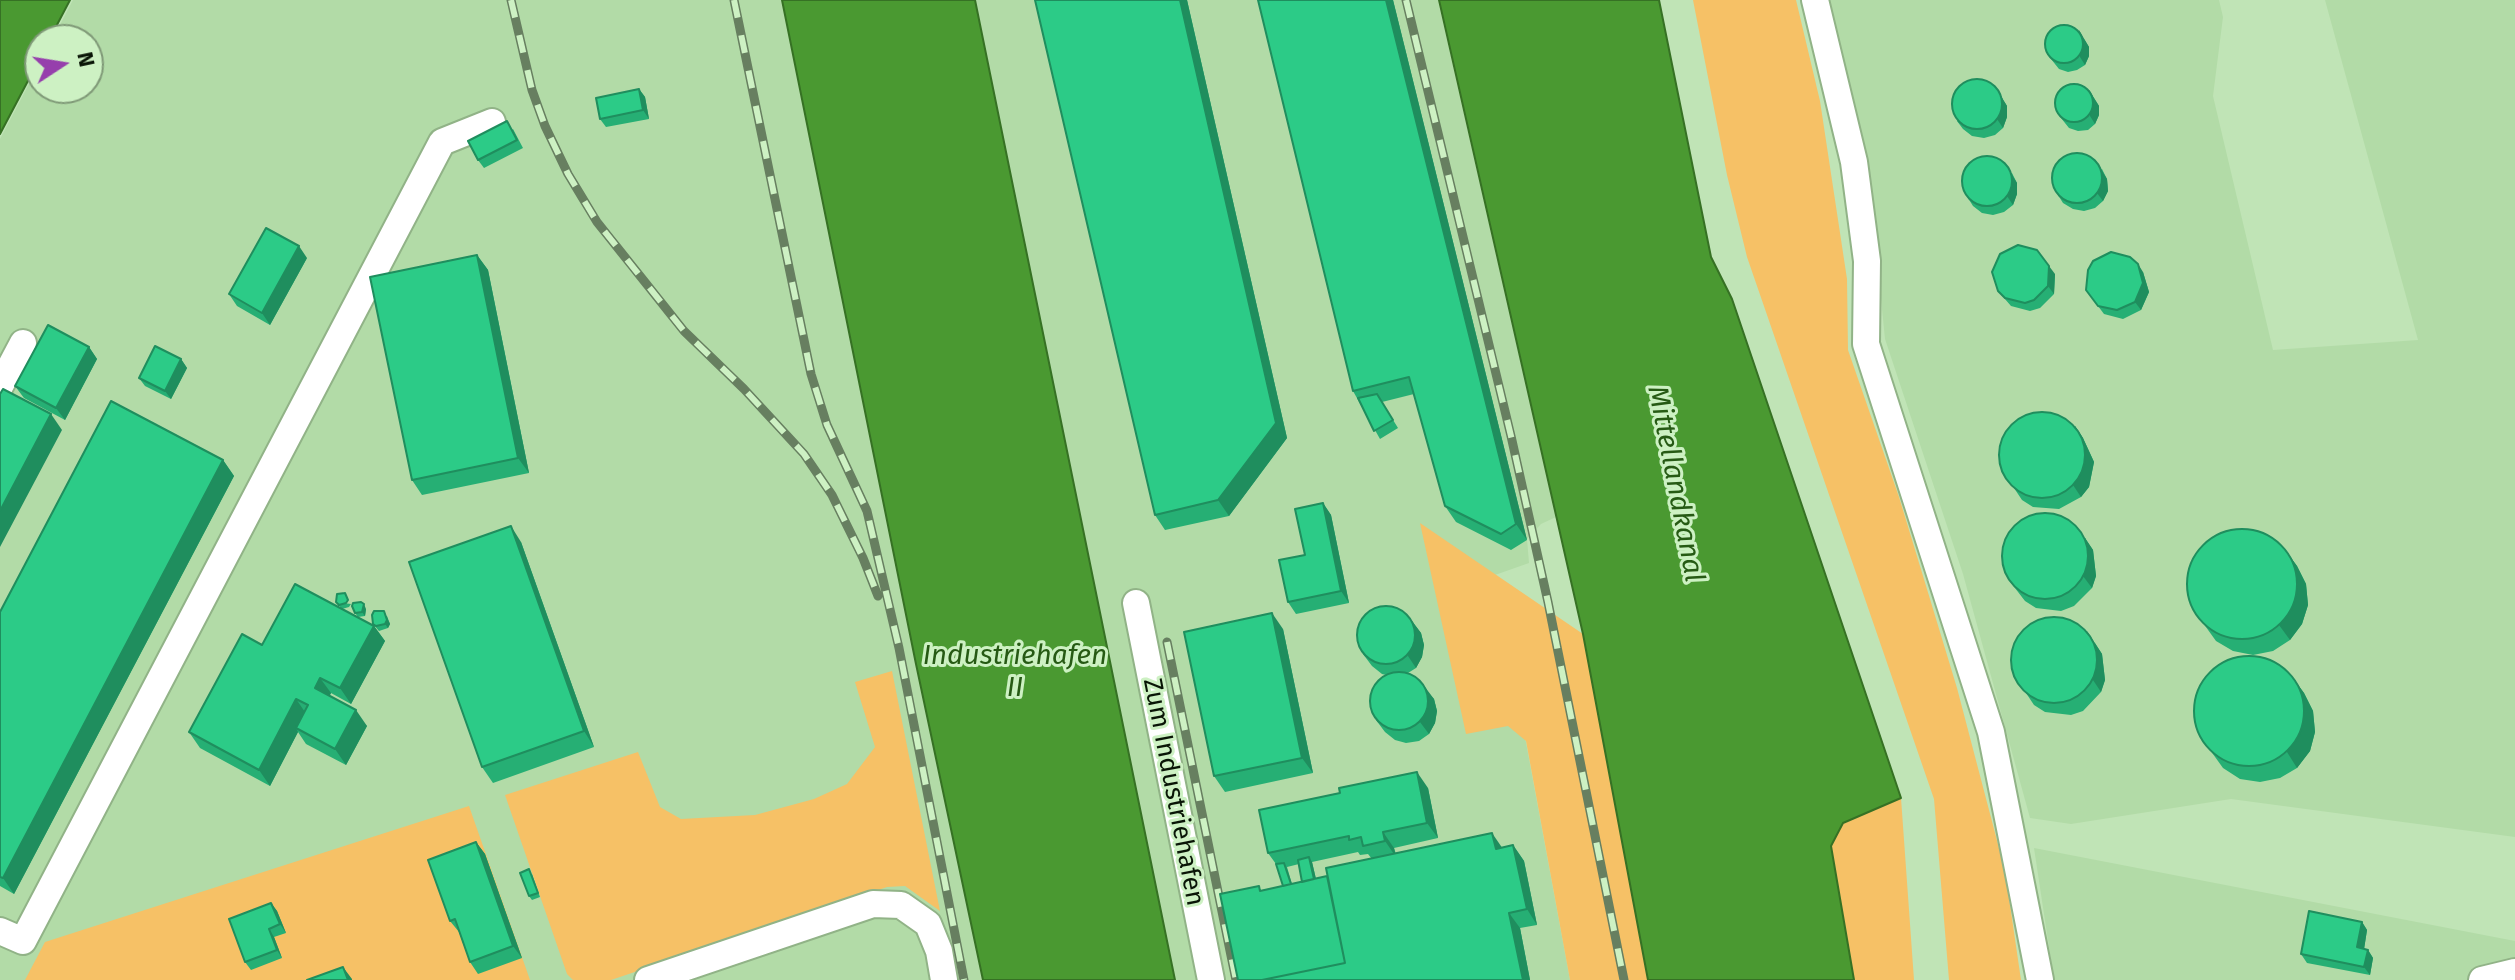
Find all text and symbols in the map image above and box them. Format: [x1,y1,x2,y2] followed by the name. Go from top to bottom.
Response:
[24,24,104,104] north arrow
[71,49,101,69] text: N
[1639,383,1711,585] water label: Mittellandkanal
[923,639,1107,705] water label: Industriehafen II
[1136,676,1210,908] street label: Zum Industriehafen

